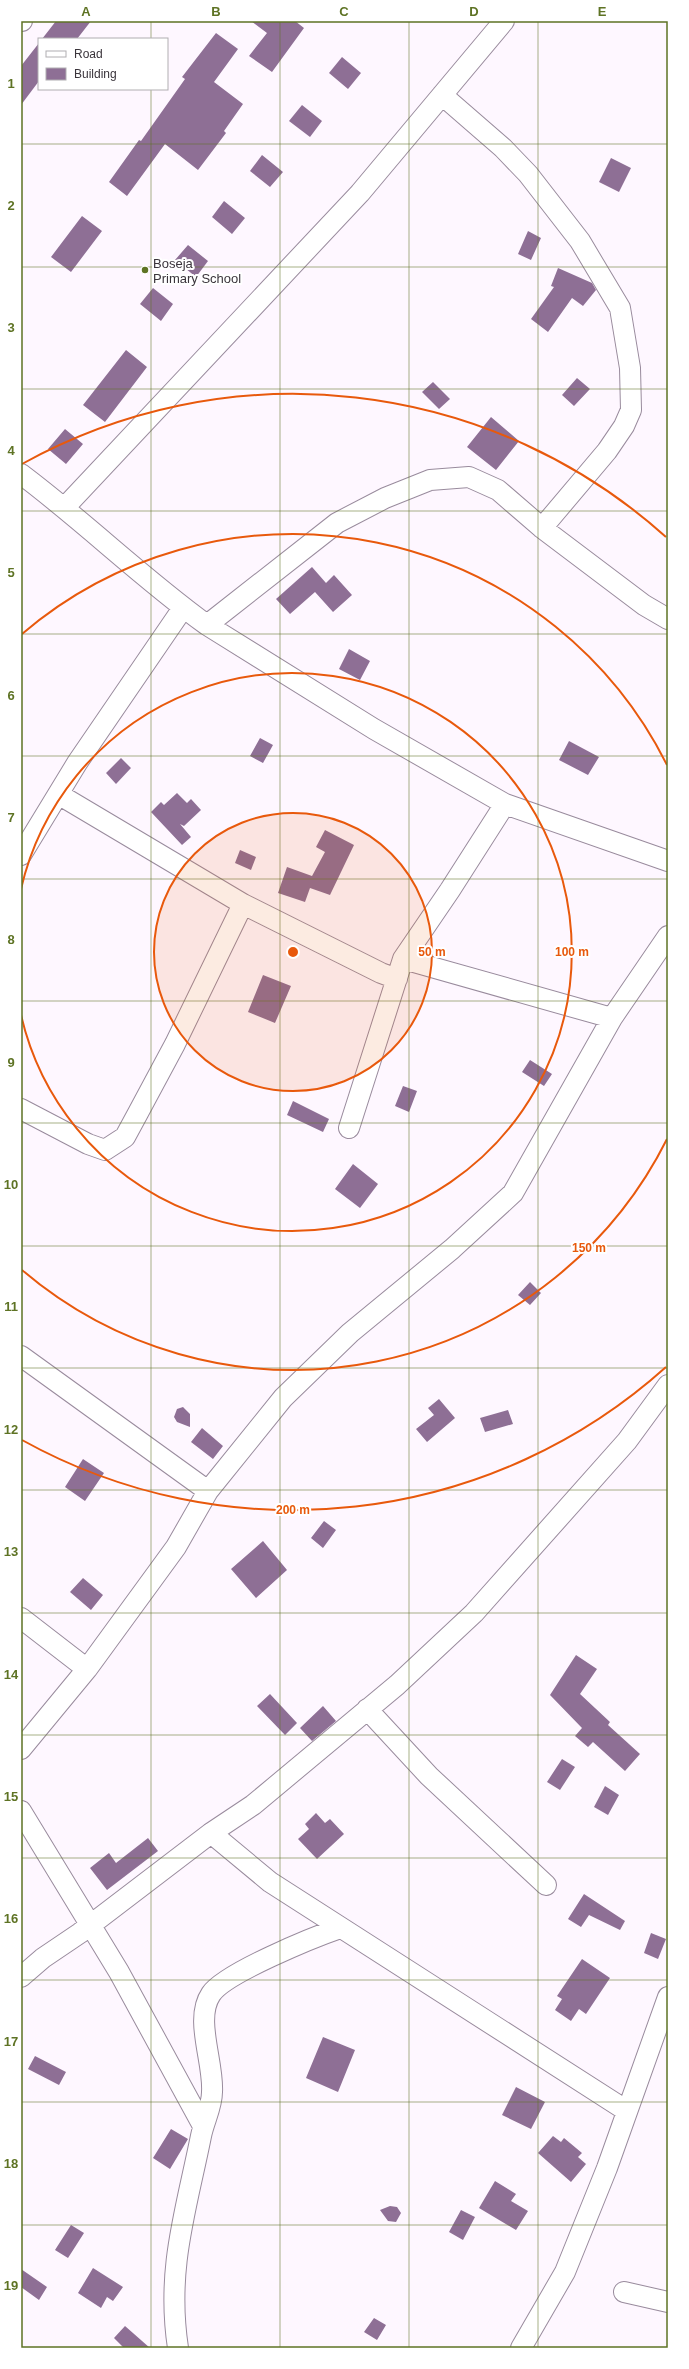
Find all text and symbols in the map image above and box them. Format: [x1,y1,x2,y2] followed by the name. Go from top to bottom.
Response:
[81,4,91,19] text: A
[211,4,221,19] text: B
[339,4,349,19] text: C
[469,4,479,19] text: D
[598,4,607,19] text: E
[38,38,168,90] legend
[74,47,103,61] text: Road
[74,67,117,81] text: Building
[7,76,15,91] text: 1
[7,198,15,213] text: 2
[153,256,241,286] place label: Boseja Primary School
[140,265,150,275] marker: Boseja Primary School
[7,320,15,335] text: 3
[7,443,15,458] text: 4
[7,565,15,580] text: 5
[7,688,15,703] text: 6
[7,810,15,825] text: 7
[7,932,15,947] text: 8
[286,945,300,959] centre of rings
[418,945,446,959] text: 50 m
[555,945,589,959] text: 100 m
[7,1055,15,1070] text: 9
[4,1177,18,1192] text: 10
[572,1241,606,1255] text: 150 m
[4,1299,18,1314] text: 11
[4,1422,18,1437] text: 12
[276,1503,310,1517] text: 200 m
[4,1544,18,1559] text: 13
[4,1667,19,1682] text: 14
[4,1789,18,1804] text: 15
[4,1911,18,1926] text: 16
[4,2034,18,2049] text: 17
[4,2156,18,2171] text: 18
[4,2278,18,2293] text: 19

